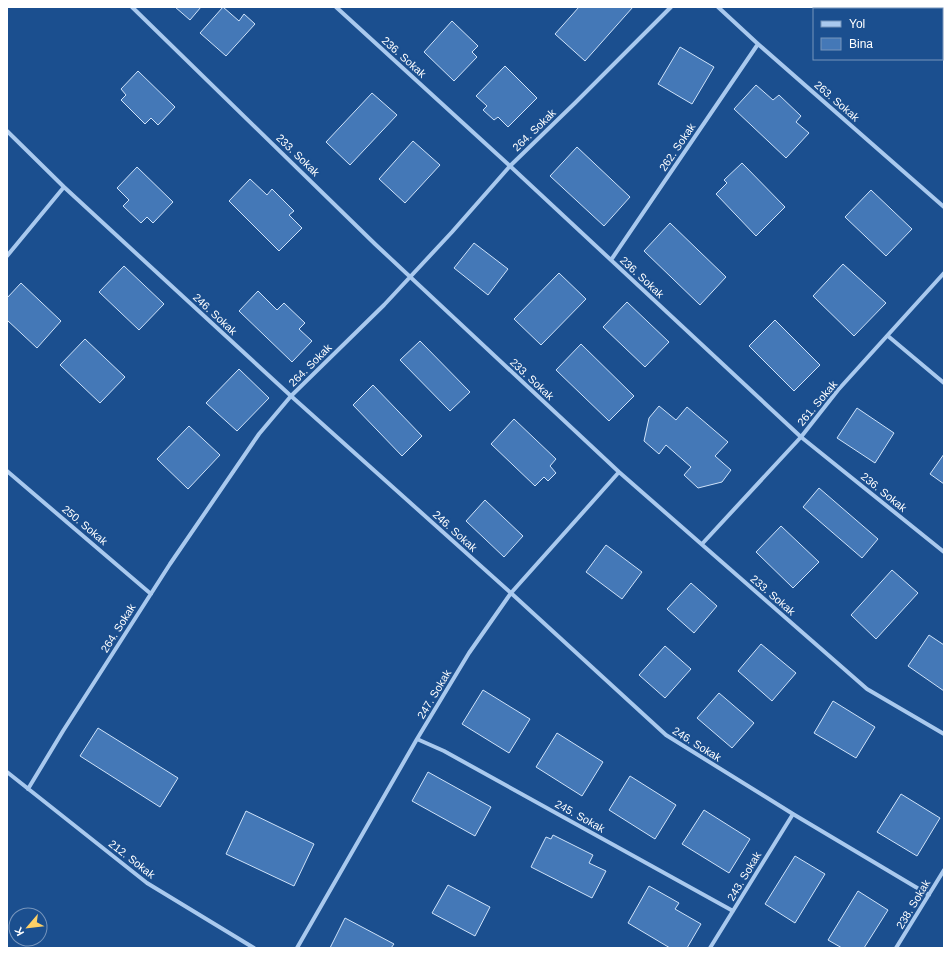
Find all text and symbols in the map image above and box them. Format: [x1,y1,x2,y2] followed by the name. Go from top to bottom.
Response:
[813,8,943,60] legend
[849,17,865,31] text: Yol
[380,34,429,80] street label: 236. Sokak
[849,37,873,51] text: Bina
[812,78,862,124] street label: 263. Sokak
[510,106,558,153] street label: 264. Sokak
[657,120,698,173] street label: 262. Sokak
[274,132,322,179] street label: 233. Sokak
[618,254,667,300] street label: 236. Sokak
[191,291,240,337] street label: 246. Sokak
[286,341,334,389] street label: 264. Sokak
[508,356,557,402] street label: 233. Sokak
[795,378,840,428] street label: 261. Sokak
[859,470,910,514] street label: 236. Sokak
[60,503,110,548] street label: 250. Sokak
[431,508,480,554] street label: 246. Sokak
[748,572,798,618] street label: 233. Sokak
[98,601,138,655] street label: 264. Sokak
[415,667,454,721] street label: 247. Sokak
[670,724,724,764] street label: 246. Sokak
[553,797,607,835] street label: 245. Sokak
[107,837,158,881] street label: 212. Sokak
[725,849,764,903] street label: 243. Sokak
[894,877,933,931] street label: 238. Sokak
[8,907,48,947] north arrow
[12,925,26,938] text: K

